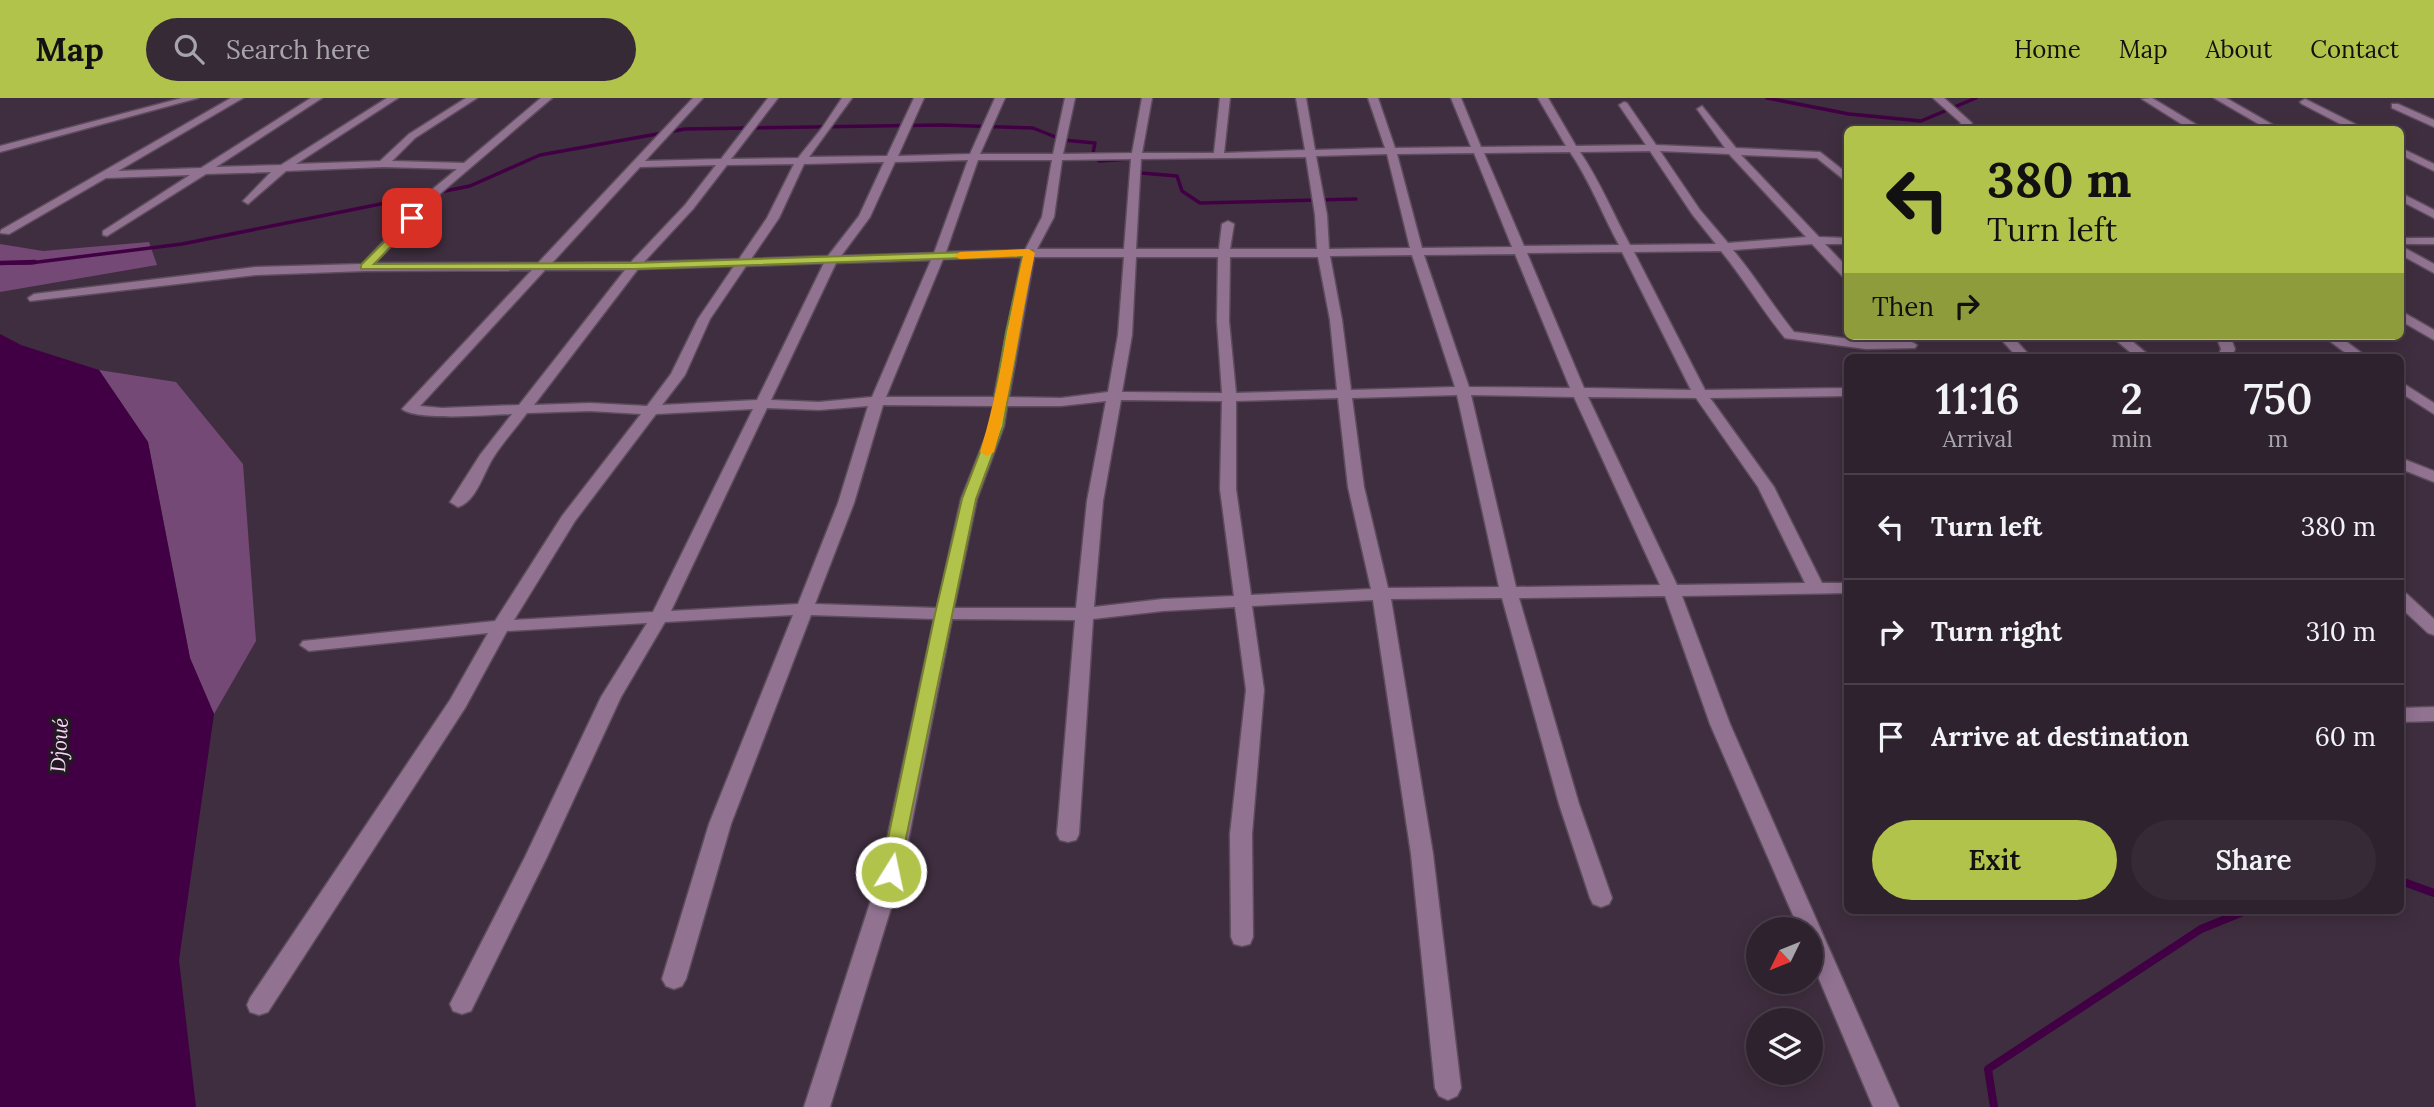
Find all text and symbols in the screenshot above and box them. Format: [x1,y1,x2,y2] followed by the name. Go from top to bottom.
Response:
[146,18,636,81] search box
[35,28,104,70] text: Map
[170,30,208,68] icon: search
[226,33,370,66] text: Search here
[2014,34,2081,65] text: Home
[2119,34,2168,65] text: Map
[2206,34,2272,65] text: About
[2310,34,2399,65] text: Contact
[1987,148,2132,210] text: 380 m
[1872,154,1963,245] icon: left
[382,188,442,248] pin
[393,199,431,237] icon: arrive
[1987,209,2117,250] text: Turn left
[1948,287,1986,325] icon: right
[1872,290,1934,323] text: Then
[1936,372,2020,426] text: 11:16
[2120,372,2143,426] text: 2
[2244,372,2312,426] text: 750
[1942,424,2013,453] text: Arrival
[2111,424,2152,453] text: min
[2268,424,2288,453] text: m
[1872,508,1910,546] icon: left
[1931,510,2042,543] text: Turn left
[2301,510,2376,543] text: 380 m
[1872,613,1910,651] icon: right
[1931,615,2062,648] text: Turn right
[2306,615,2376,648] text: 310 m
[44,717,74,773] water label: Djoué
[1872,718,1910,756] icon: arrive
[1931,720,2189,753] text: Arrive at destination
[2315,720,2376,753] text: 60 m
[1872,820,2117,900] button: Exit
[2131,820,2376,900] button: Share
[854,835,928,909] position arrow
[1746,917,1824,994] north arrow
[1746,917,1823,1085] map controls
[1746,1008,1823,1085] button: layers

